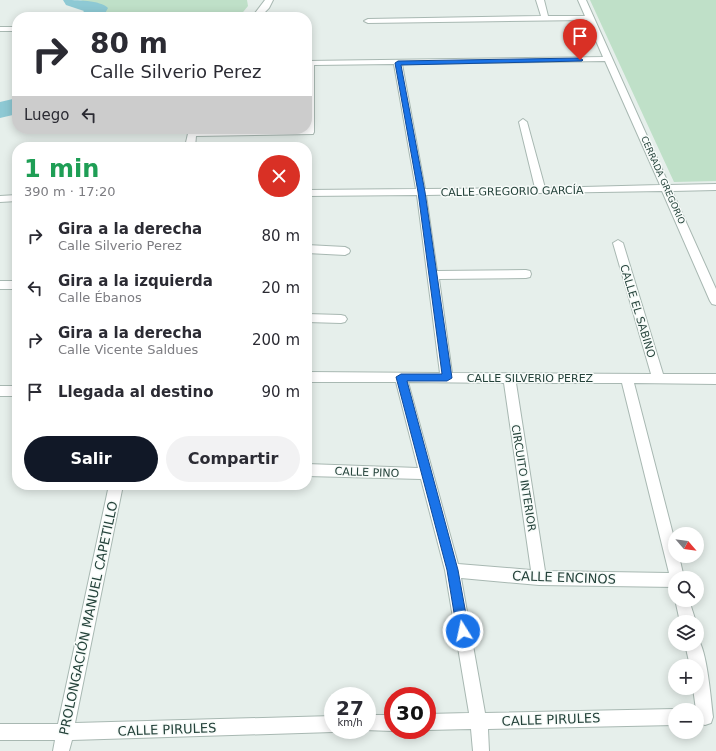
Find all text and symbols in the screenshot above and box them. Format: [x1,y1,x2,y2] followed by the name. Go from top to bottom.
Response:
[563,19,597,60] pin
[569,25,591,47] icon: arrive
[90,27,168,60] text: 80 m
[24,28,76,80] icon: right
[90,61,262,82] text: Calle Silverio Perez
[78,104,100,126] icon: left
[24,106,70,124] text: Luego
[639,135,687,225] street label: CERRADA GREGORIO
[24,155,99,183] text: 1 min
[258,155,300,197] button: close
[24,184,115,199] text: 390 m · 17:20
[440,184,584,199] street label: CALLE GREGORIO GARCÍA
[58,220,202,238] text: Gira a la derecha
[24,225,46,247] icon: right
[262,227,300,245] text: 80 m
[58,238,182,253] text: Calle Silverio Perez
[617,263,658,360] street label: CALLE EL SABINO
[58,272,213,290] text: Gira a la izquierda
[24,277,46,299] icon: left
[262,279,300,297] text: 20 m
[58,290,142,305] text: Calle Ébanos
[58,324,202,342] text: Gira a la derecha
[24,329,46,351] icon: right
[252,331,300,349] text: 200 m
[58,342,198,357] text: Calle Vicente Saldues
[467,372,594,385] street label: CALLE SILVERIO PEREZ
[24,381,46,403] icon: arrive
[58,383,213,401] text: Llegada al destino
[262,383,300,401] text: 90 m
[509,424,538,533] street label: CIRCUITO INTERIOR
[24,436,158,482] button: Salir
[166,436,300,482] button: Compartir
[334,465,400,480] street label: CALLE PINO
[56,500,121,736] street label: PROLONGACIÓN MANUEL CAPETILLO
[668,527,704,563] north arrow
[668,527,704,739] map controls
[512,568,616,587] street label: CALLE ENCINOS
[668,571,704,607] button: search
[442,610,484,652] position arrow
[668,615,704,651] button: layers
[668,659,704,695] button: +
[384,687,436,739] speed limit sign: 30
[336,696,364,720] text: 27
[668,703,704,739] button: −
[501,710,601,729] street label: CALLE PIRULES
[337,717,363,728] text: km/h
[117,720,217,739] street label: CALLE PIRULES

